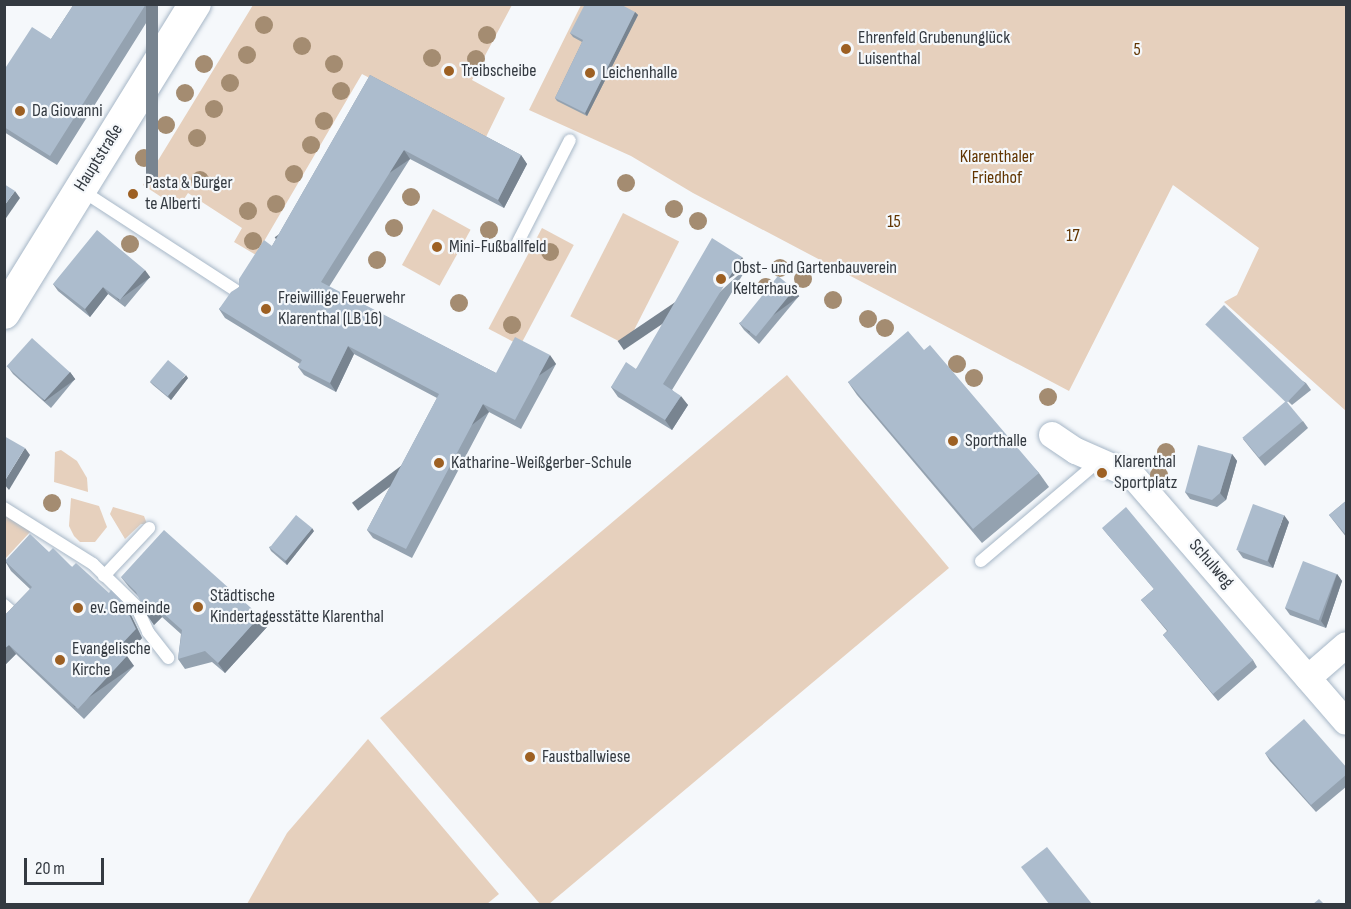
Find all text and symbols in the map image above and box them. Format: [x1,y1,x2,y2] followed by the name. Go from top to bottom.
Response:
[858,28,1010,70] place label: Ehrenfeld Grubenunglück Luisenthal
[1133,39,1141,61] park label: 5
[839,42,853,56] marker: Ehrenfeld Grubenunglück Luisenthal
[461,60,537,82] place label: Treibscheibe
[602,62,677,84] place label: Leichenhalle
[442,64,456,78] marker: Treibscheibe
[583,66,597,80] marker: Leichenhalle
[32,100,103,122] place label: Da Giovanni
[13,104,27,118] marker: Da Giovanni
[70,120,128,196] street label: Hauptstraße
[960,147,1034,190] park label: Klarenthaler Friedhof
[145,173,233,216] place label: Pasta & Burger te Alberti
[126,187,140,201] marker: Pasta & Burger te Alberti
[887,211,901,233] park label: 15
[1066,225,1080,247] park label: 17
[449,236,547,258] place label: Mini-Fußballfeld
[430,240,444,254] marker: Mini-Fußballfeld
[733,258,897,300] place label: Obst- und Gartenbauverein Kelterhaus
[714,272,728,286] marker: Obst- und Gartenbauverein Kelterhaus
[278,288,405,330] place label: Freiwillige Feuerwehr Klarenthal (LB 16)
[259,302,273,316] marker: Freiwillige Feuerwehr Klarenthal (LB 16)
[965,430,1027,452] place label: Sporthalle
[946,434,960,448] marker: Sporthalle
[451,452,632,474] place label: Katharine-Weißgerber-Schule
[1114,452,1177,494] place label: Klarenthal Sportplatz
[432,456,446,470] marker: Katharine-Weißgerber-Schule
[1095,466,1109,480] marker: Klarenthal Sportplatz
[1184,535,1238,593] street label: Schulweg
[210,586,384,628] place label: Städtische Kindertagesstätte Klarenthal
[90,597,170,619] place label: ev. Gemeinde
[191,600,205,614] marker: Städtische Kindertagesstätte Klarenthal
[71,601,85,615] marker: ev. Gemeinde
[72,639,151,682] place label: Evangelische Kirche
[53,653,67,667] marker: Evangelische Kirche
[542,746,630,768] place label: Faustballwiese
[523,750,537,764] marker: Faustballwiese
[27,846,106,884] scale bar
[35,858,65,879] text: 20 m

